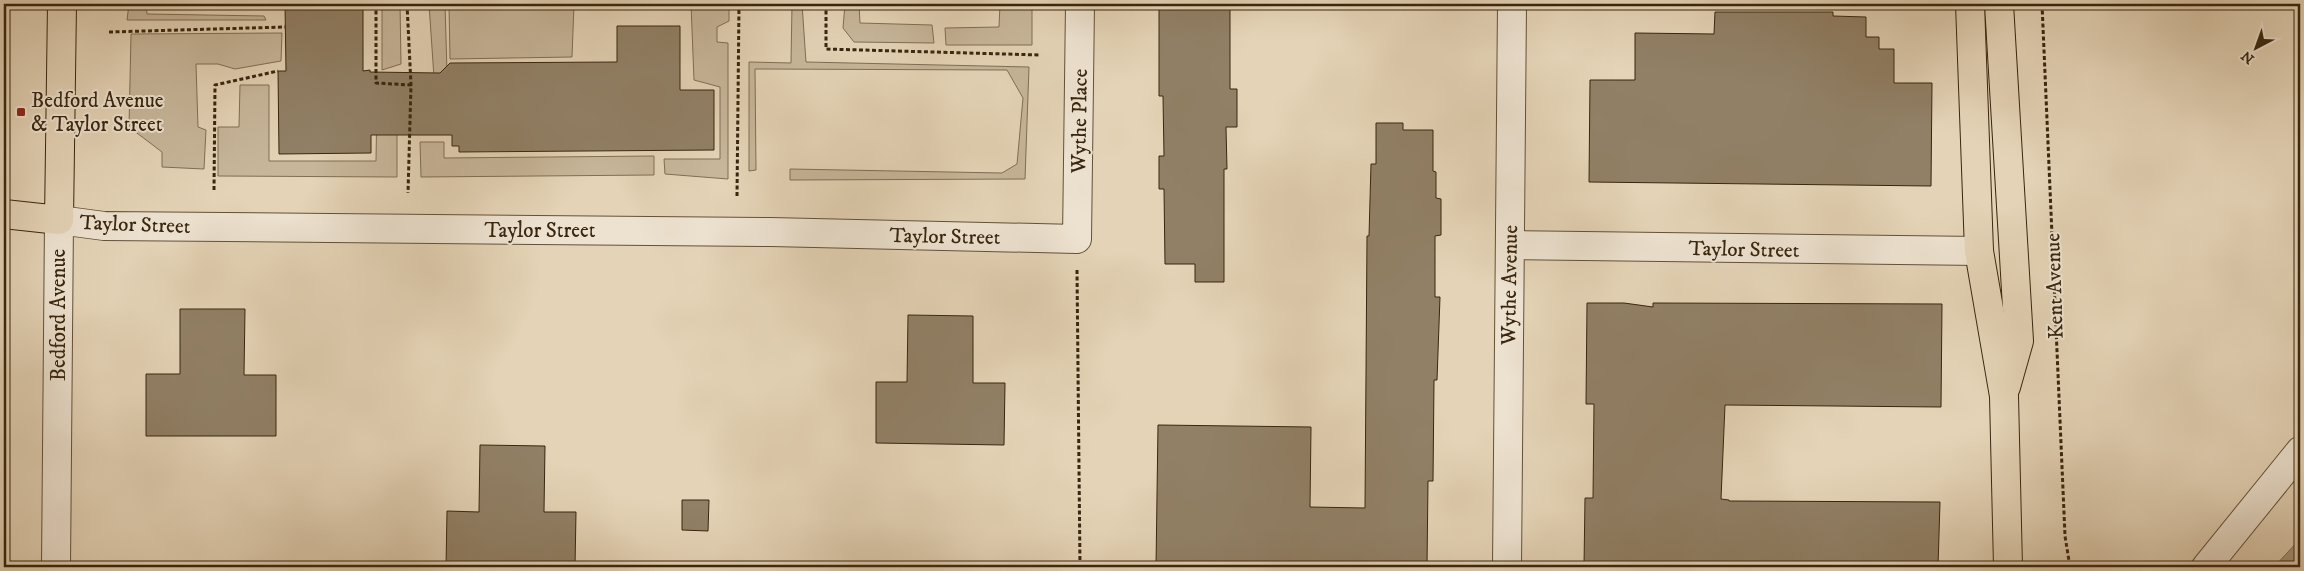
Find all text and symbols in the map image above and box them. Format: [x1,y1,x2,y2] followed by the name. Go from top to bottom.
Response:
[2232,22,2282,72] north arrow
[2238,46,2258,68] text: N
[1066,68,1094,175] street label: Wythe Place
[31,88,164,138] place label: Bedford Avenue & Taylor Street
[15,106,27,118] marker: Bedford Avenue & Taylor Street
[79,210,191,240] street label: Taylor Street
[485,218,596,244] street label: Taylor Street
[889,223,1001,251] street label: Taylor Street
[1496,224,1524,346] street label: Wythe Avenue
[2040,232,2070,339] street label: Kent Avenue
[1688,236,1800,264] street label: Taylor Street
[46,248,72,381] street label: Bedford Avenue

